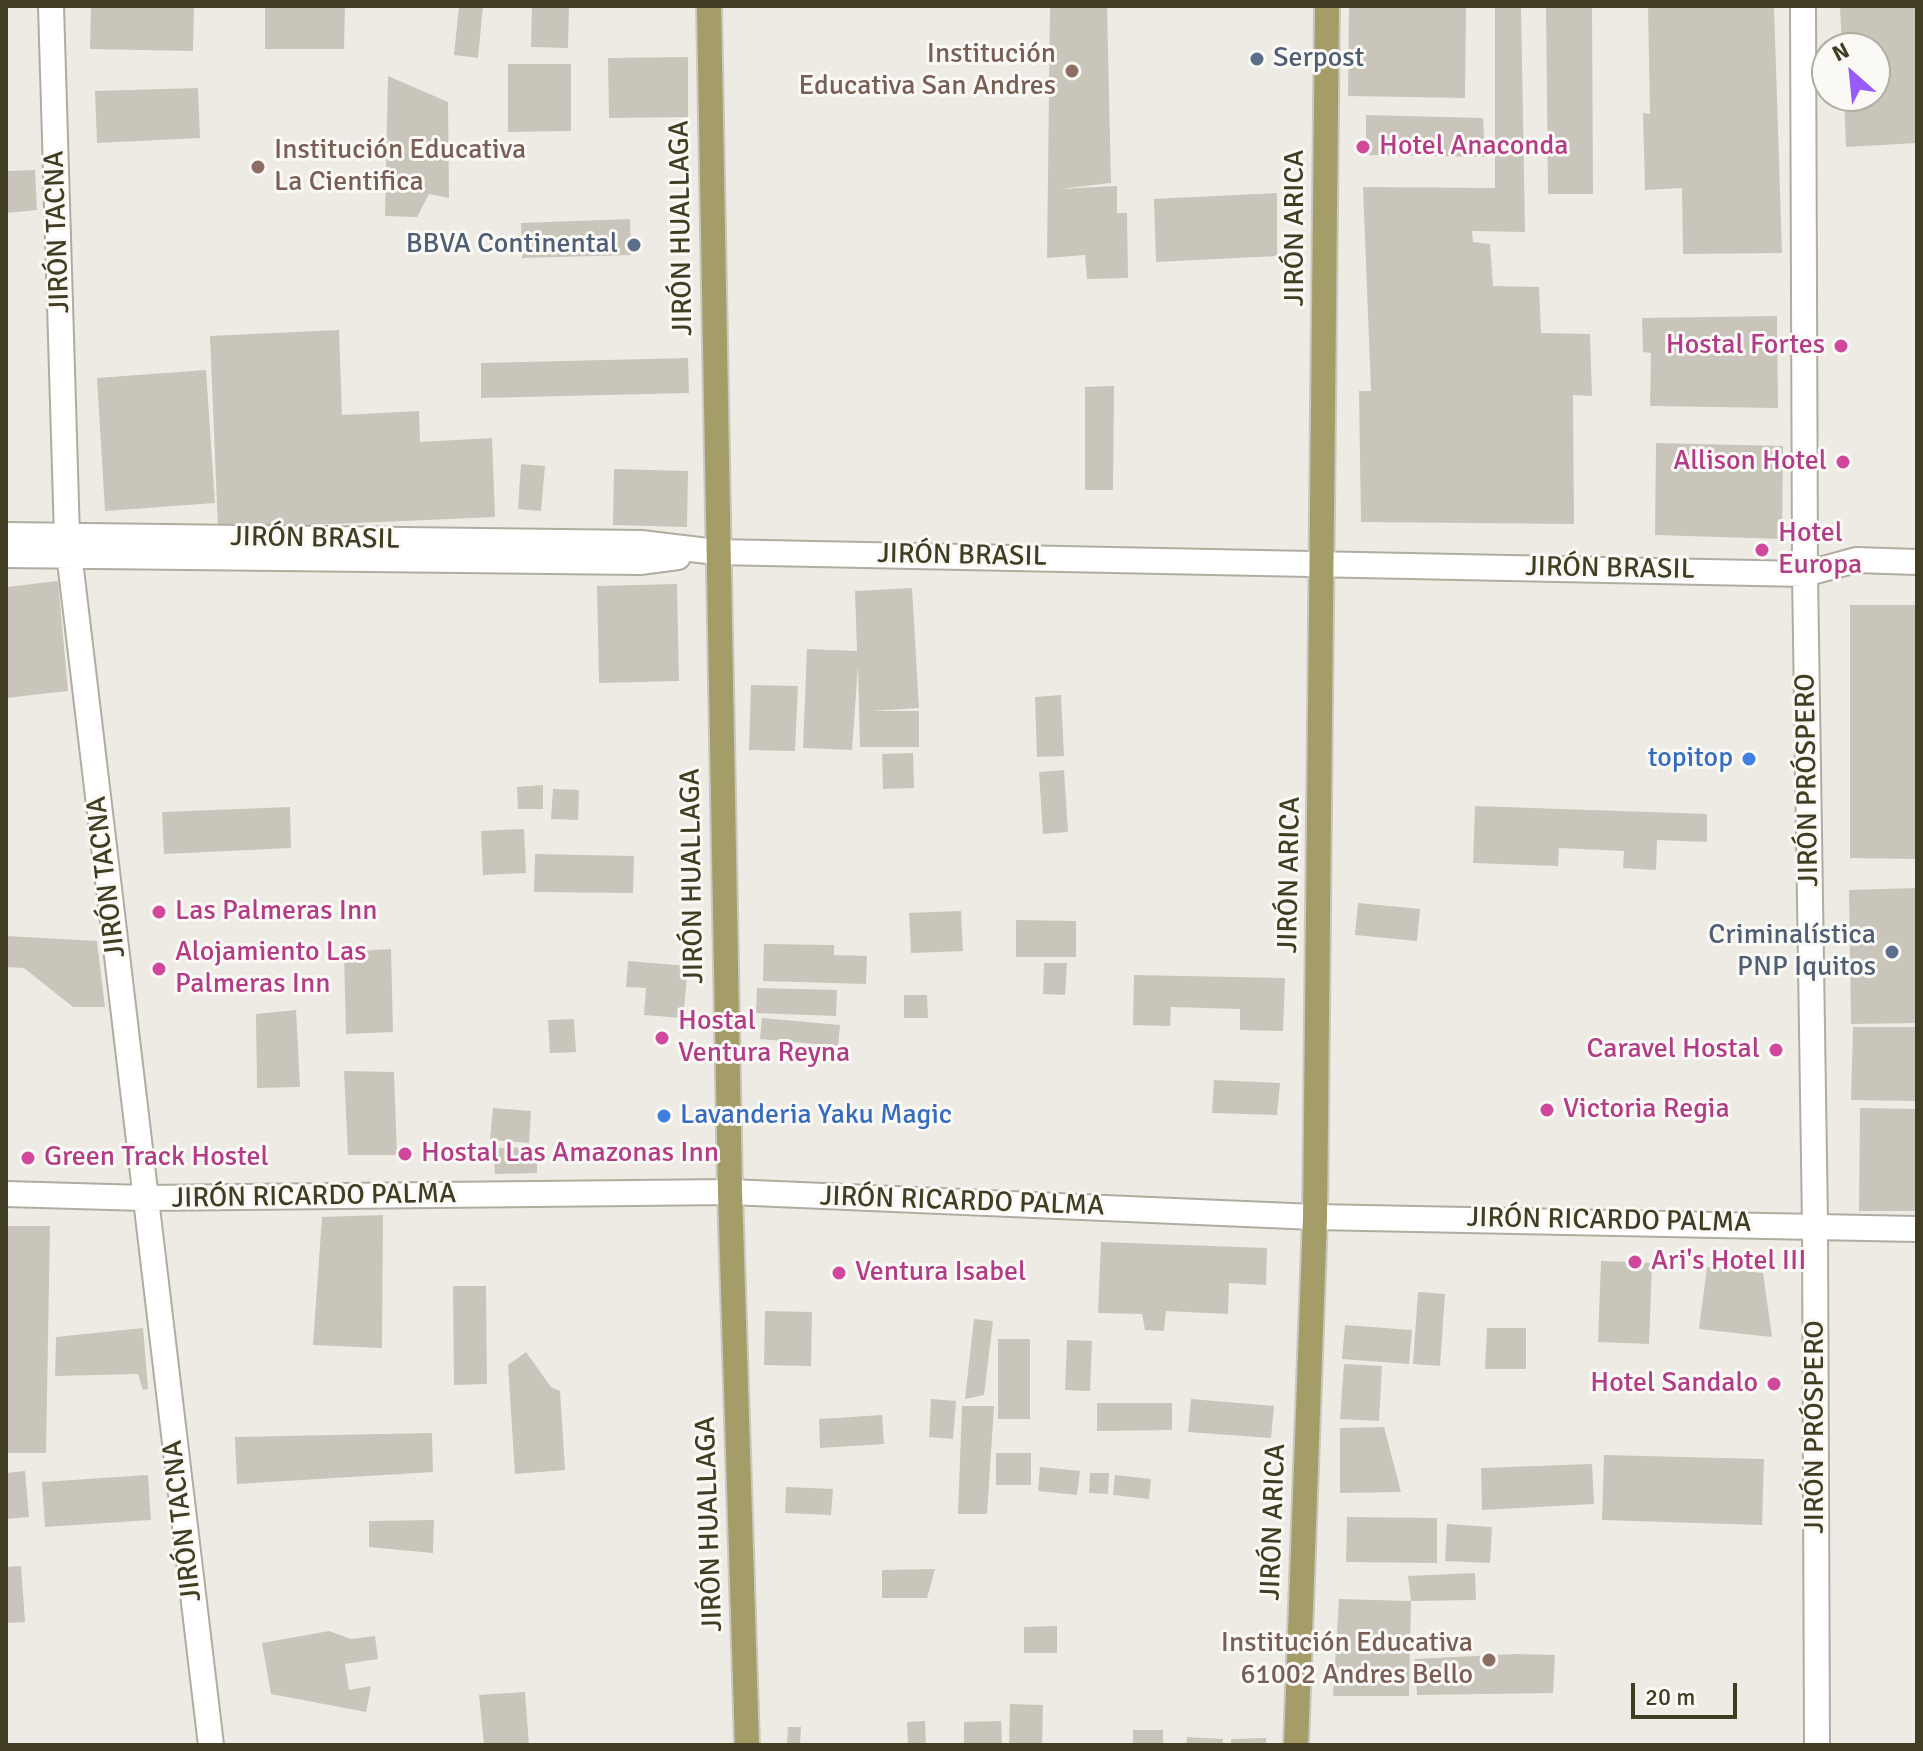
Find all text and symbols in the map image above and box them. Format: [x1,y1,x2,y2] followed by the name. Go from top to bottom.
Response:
[1811,32,1891,112] north arrow
[1828,36,1854,67] text: N
[798,38,1056,104] place label: Institución Educativa San Andres
[1273,42,1364,76] place label: Serpost
[1248,50,1266,68] marker: Serpost
[1063,62,1081,80] marker: Institución Educativa San Andres
[663,120,701,336] street label: JIRÓN HUALLAGA
[1379,130,1569,164] place label: Hotel Anaconda
[274,134,526,200] place label: Institución Educativa La Cientifica
[1354,138,1372,156] marker: Hotel Anaconda
[38,150,78,314] street label: JIRÓN TACNA
[1279,150,1313,306] street label: JIRÓN ARICA
[249,158,267,176] marker: Institución Educativa La Cientifica
[406,228,618,262] place label: BBVA Continental
[625,236,643,254] marker: BBVA Continental
[1666,329,1825,363] place label: Hostal Fortes
[1832,337,1850,355] marker: Hostal Fortes
[1673,445,1827,479] place label: Allison Hotel
[1834,453,1852,471] marker: Allison Hotel
[1778,517,1862,583] place label: Hotel Europa
[230,521,400,557] street label: JIRÓN BRASIL
[877,538,1047,574] street label: JIRÓN BRASIL
[1753,541,1771,559] marker: Hotel Europa
[1525,551,1695,587] street label: JIRÓN BRASIL
[1789,673,1827,887] street label: JIRÓN PRÓSPERO
[1648,742,1733,776] place label: topitop
[1740,750,1758,768] marker: topitop
[674,768,712,984] street label: JIRÓN HUALLAGA
[80,794,134,960] street label: JIRÓN TACNA
[1272,796,1308,954] street label: JIRÓN ARICA
[175,895,377,929] place label: Las Palmeras Inn
[150,903,168,921] marker: Las Palmeras Inn
[1708,919,1876,985] place label: Criminalística PNP Iquitos
[175,936,367,1002] place label: Alojamiento Las Palmeras Inn
[1883,943,1901,961] marker: Criminalística PNP Iquitos
[150,960,168,978] marker: Alojamiento Las Palmeras Inn
[678,1005,850,1071] place label: Hostal Ventura Reyna
[653,1029,671,1047] marker: Hostal Ventura Reyna
[1587,1033,1760,1067] place label: Caravel Hostal
[1767,1041,1785,1059] marker: Caravel Hostal
[1563,1093,1730,1127] place label: Victoria Regia
[680,1099,952,1133] place label: Lavanderia Yaku Magic
[1538,1101,1556,1119] marker: Victoria Regia
[655,1107,673,1125] marker: Lavanderia Yaku Magic
[421,1137,719,1171] place label: Hostal Las Amazonas Inn
[44,1141,269,1175] place label: Green Track Hostel
[396,1145,414,1163] marker: Hostal Las Amazonas Inn
[19,1149,37,1167] marker: Green Track Hostel
[171,1178,457,1216] street label: JIRÓN RICARDO PALMA
[819,1180,1105,1224] street label: JIRÓN RICARDO PALMA
[1466,1202,1752,1240] street label: JIRÓN RICARDO PALMA
[1651,1245,1806,1279] place label: Ari's Hotel III
[1626,1253,1644,1271] marker: Ari's Hotel III
[855,1256,1026,1290] place label: Ventura Isabel
[830,1264,848,1282] marker: Ventura Isabel
[1799,1320,1833,1534] street label: JIRÓN PRÓSPERO
[1590,1367,1758,1401] place label: Hotel Sandalo
[1765,1375,1783,1393] marker: Hotel Sandalo
[689,1416,731,1632] street label: JIRÓN HUALLAGA
[156,1438,210,1604] street label: JIRÓN TACNA
[1254,1443,1294,1601] street label: JIRÓN ARICA
[1221,1627,1473,1693] place label: Institución Educativa 61002 Andres Bello
[1480,1651,1498,1669] marker: Institución Educativa 61002 Andres Bello
[1635,1667,1741,1717] scale bar
[1645,1682,1695,1712] text: 20 m

